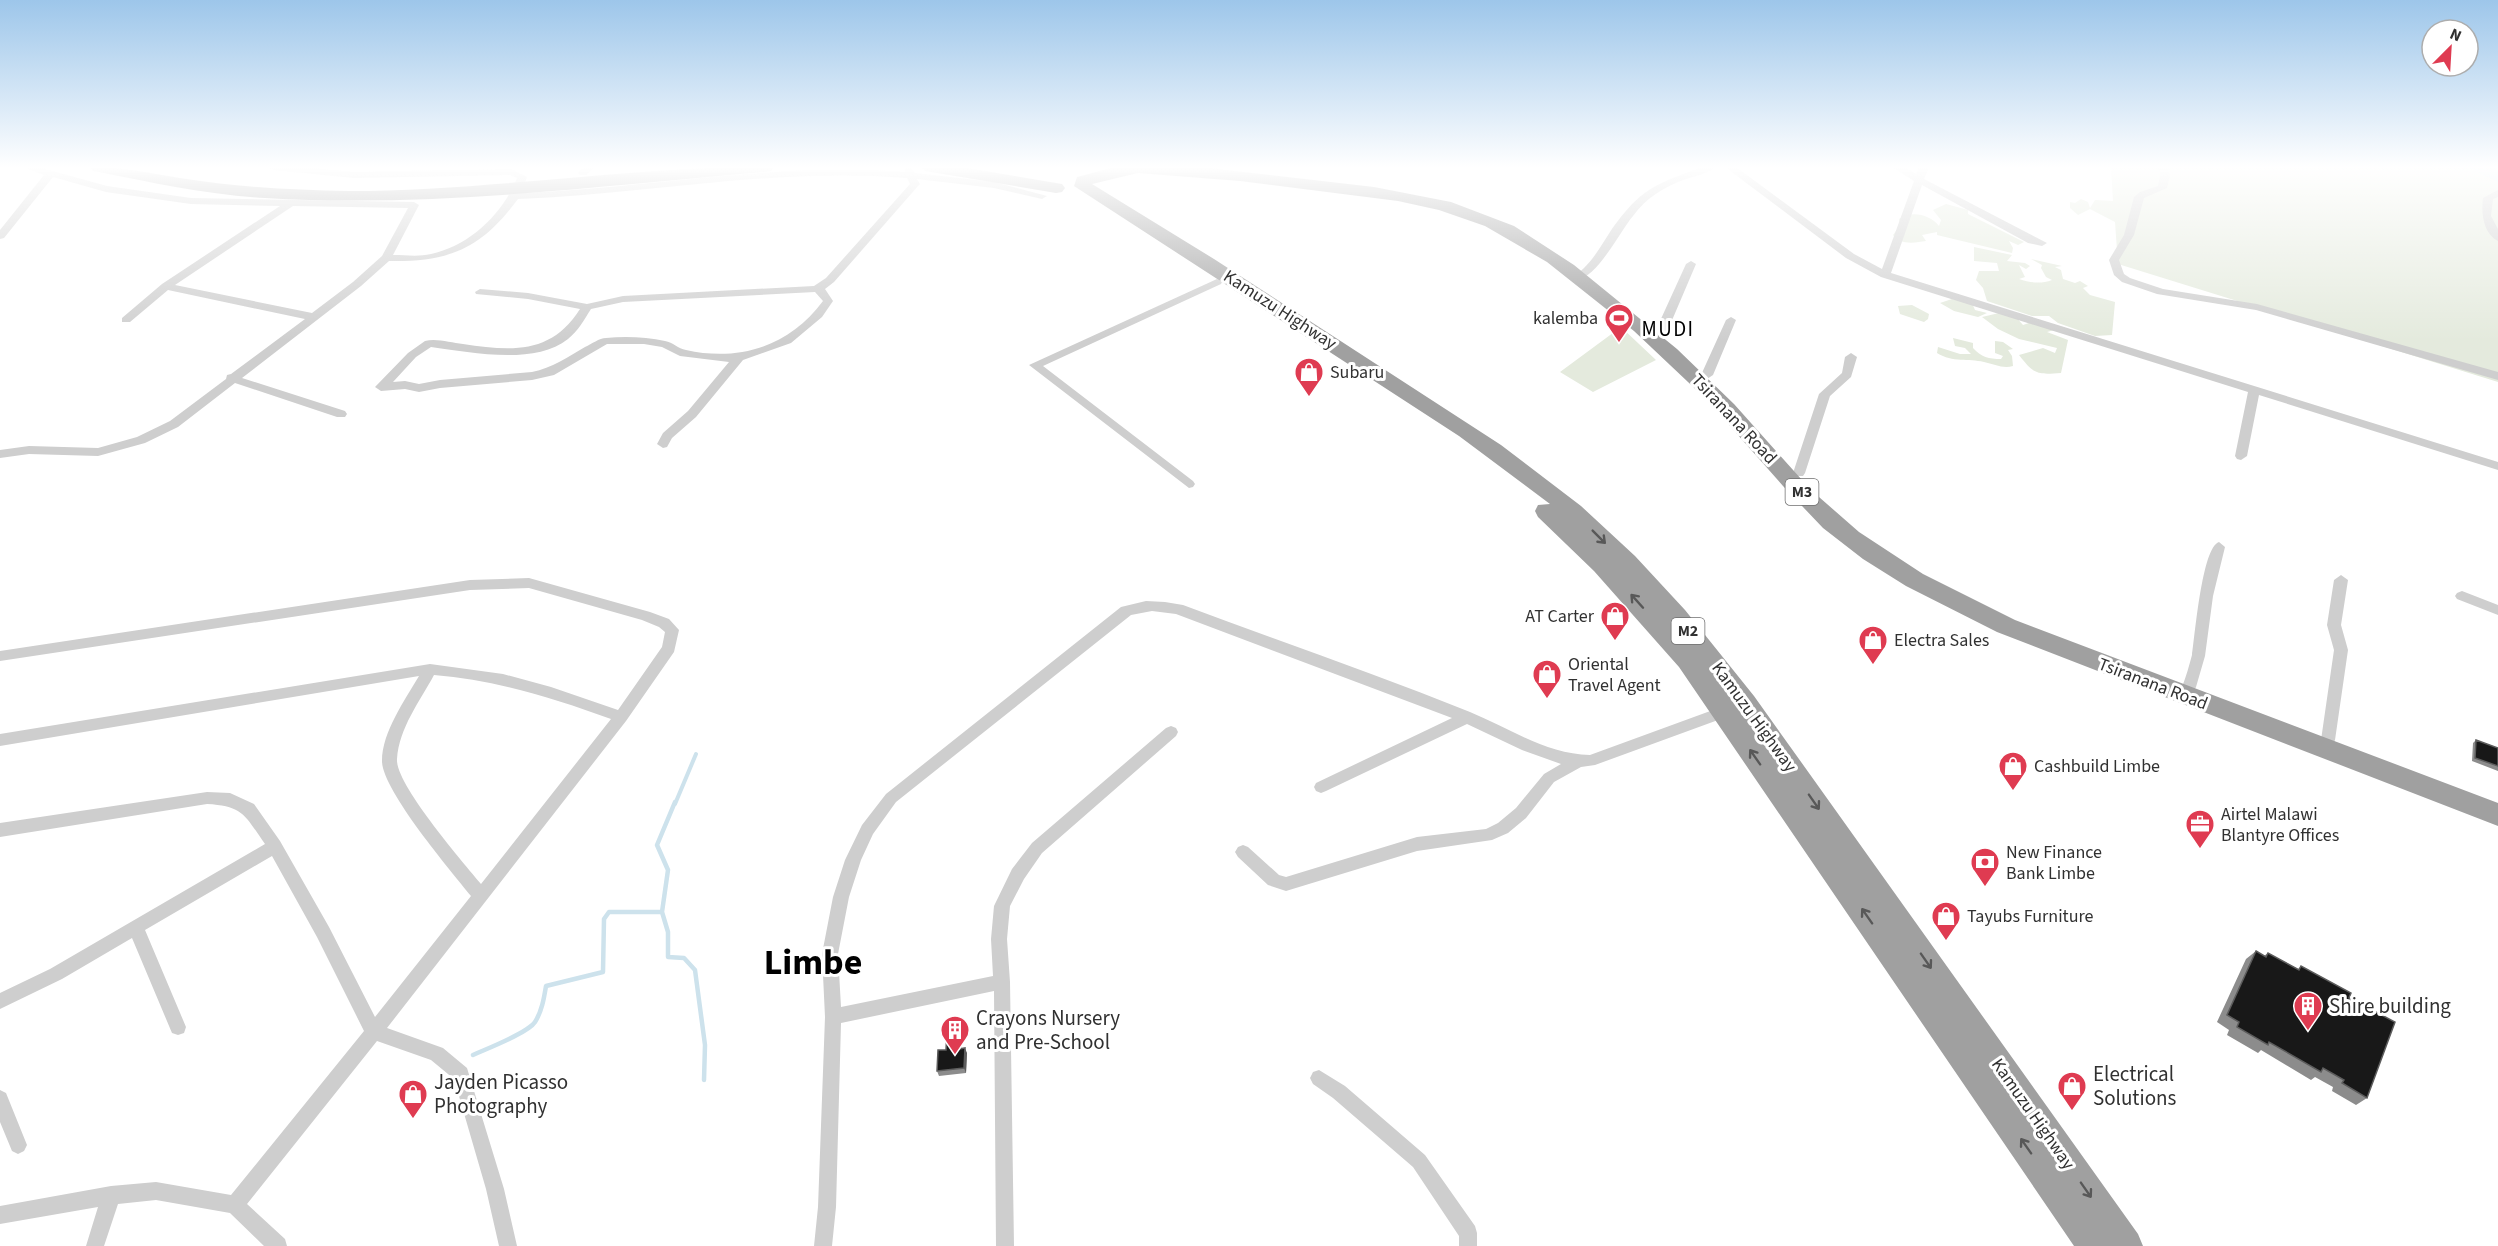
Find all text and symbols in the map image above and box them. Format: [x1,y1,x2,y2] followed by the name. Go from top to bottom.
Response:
[2420,18,2480,78] north arrow
[2446,23,2465,47] text: N
[1219,264,1342,356] street label: Kamuzu Highway
[1603,302,1635,344] sports icon: kalemba
[1533,306,1598,331] place label: kalemba
[1641,314,1695,344] district label: MUDI
[1293,356,1325,398] shop icon: Subaru
[1330,360,1384,385] place label: Subaru
[1685,368,1783,470] street label: Tsiranana Road
[1786,479,1818,505] road number: M3
[1592,529,1607,544] one-way arrow
[1630,594,1644,609] one-way arrow
[1599,600,1631,642] shop icon: AT Carter
[1525,604,1595,629] place label: AT Carter
[1672,618,1704,644] road number: M2
[1857,624,1889,666] shop icon: Electra Sales
[1894,628,1989,653] place label: Electra Sales
[1568,652,1661,698] place label: Oriental Travel Agent
[2095,652,2211,716] street label: Tsiranana Road
[1706,657,1803,778] street label: Kamuzu Highway
[1531,658,1563,700] shop icon: Oriental Travel Agent
[1749,749,1761,765] one-way arrow
[1997,750,2029,792] shop icon: Cashbuild Limbe
[2034,754,2160,779] place label: Cashbuild Limbe
[1808,793,1820,809] one-way arrow
[2221,802,2339,848] place label: Airtel Malawi Blantyre Offices
[2184,808,2216,850] office icon: Airtel Malawi Blantyre Offices
[2006,840,2102,886] place label: New Finance Bank Limbe
[1969,846,2001,888] bank icon: New Finance Bank Limbe
[1930,900,1962,942] shop icon: Tayubs Furniture
[1967,904,2094,929] place label: Tayubs Furniture
[1861,909,1873,925] one-way arrow
[764,937,862,988] district label: Limbe
[1920,953,1932,969] one-way arrow
[2292,990,2324,1032] building icon: Shire building
[2329,991,2451,1021] place label: Shire building
[976,1003,1120,1057] place label: Crayons Nursery and Pre-School
[939,1014,971,1056] building icon: Crayons Nursery and Pre-School
[1985,1053,2081,1175] street label: Kamuzu Highway
[2093,1059,2177,1113] place label: Electrical Solutions
[434,1067,568,1121] place label: Jayden Picasso Photography
[2056,1070,2088,1112] shop icon: Electrical Solutions
[397,1078,429,1120] shop icon: Jayden Picasso Photography
[2020,1138,2032,1154] one-way arrow
[2080,1182,2092,1198] one-way arrow

